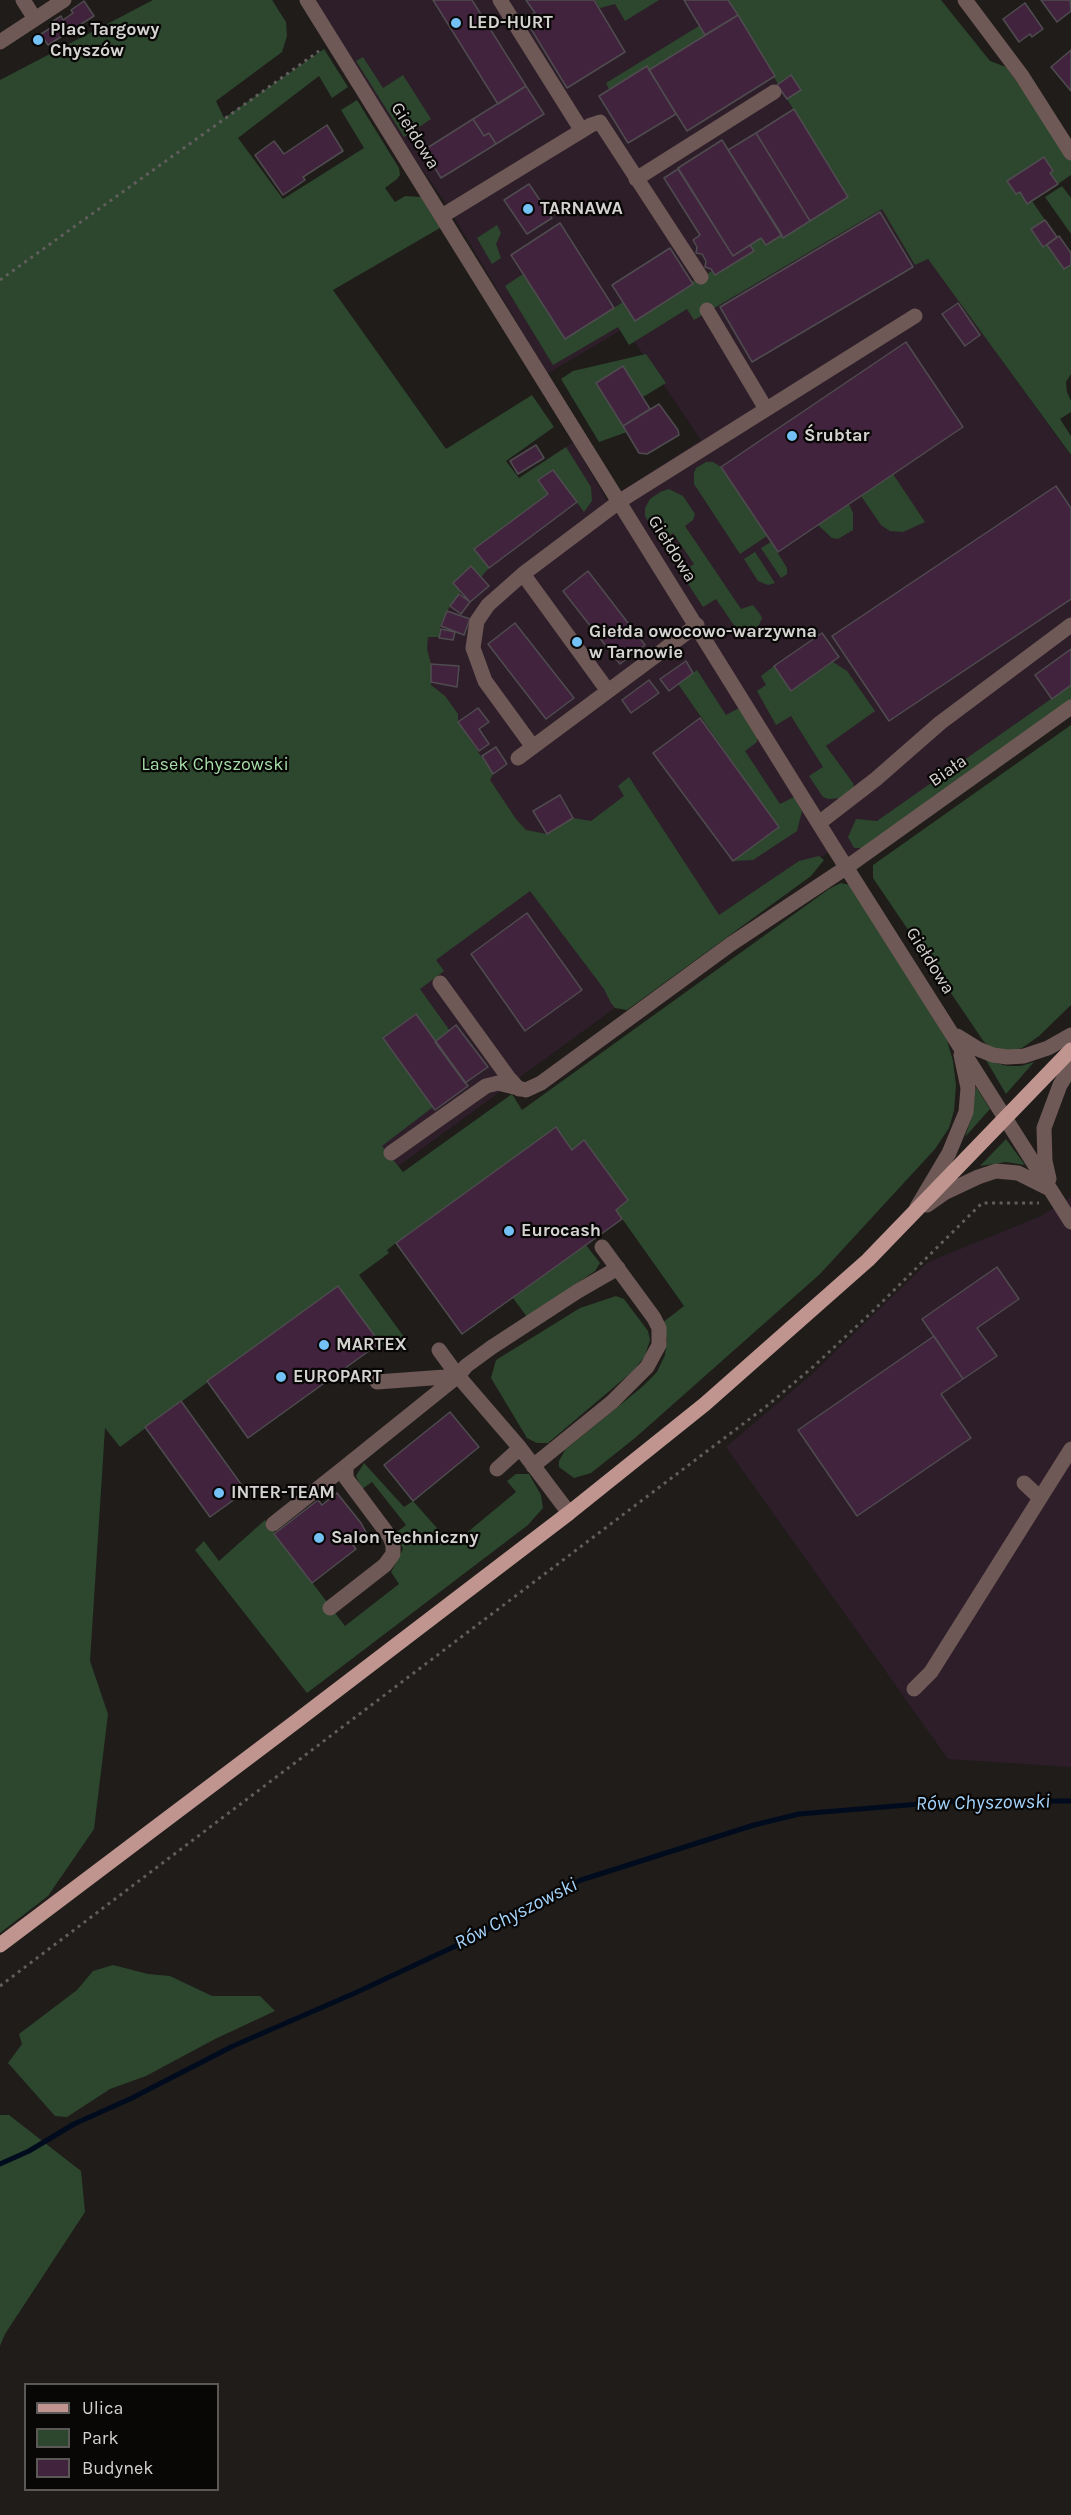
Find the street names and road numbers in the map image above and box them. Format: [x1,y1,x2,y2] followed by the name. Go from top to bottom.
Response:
[386,99,444,173] street label: Giełdowa
[643,512,701,586] street label: Giełdowa
[925,750,971,792] street label: Biała
[901,924,959,998] street label: Giełdowa

